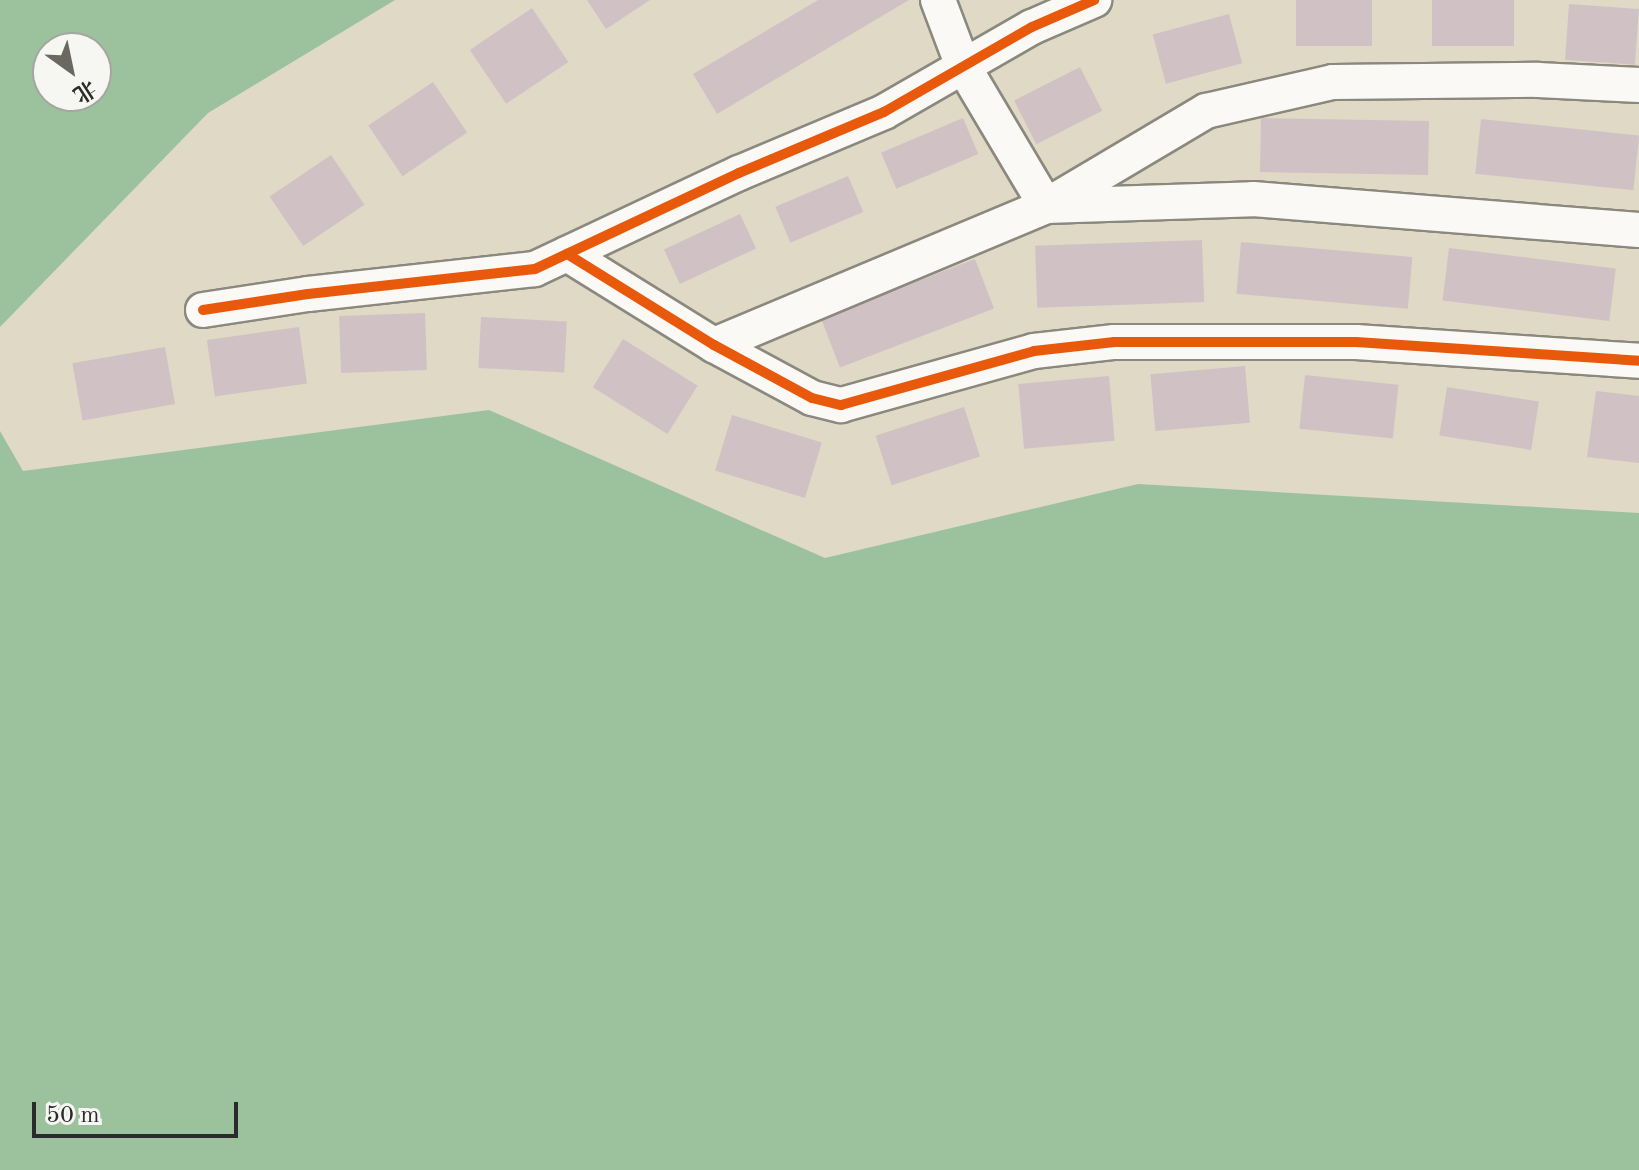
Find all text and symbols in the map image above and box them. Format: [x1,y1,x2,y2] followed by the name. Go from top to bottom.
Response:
[32,32,112,112] north arrow
[69,75,99,106] text: 北
[36,1086,242,1136] scale bar
[46,1104,100,1128] text: 50 m

